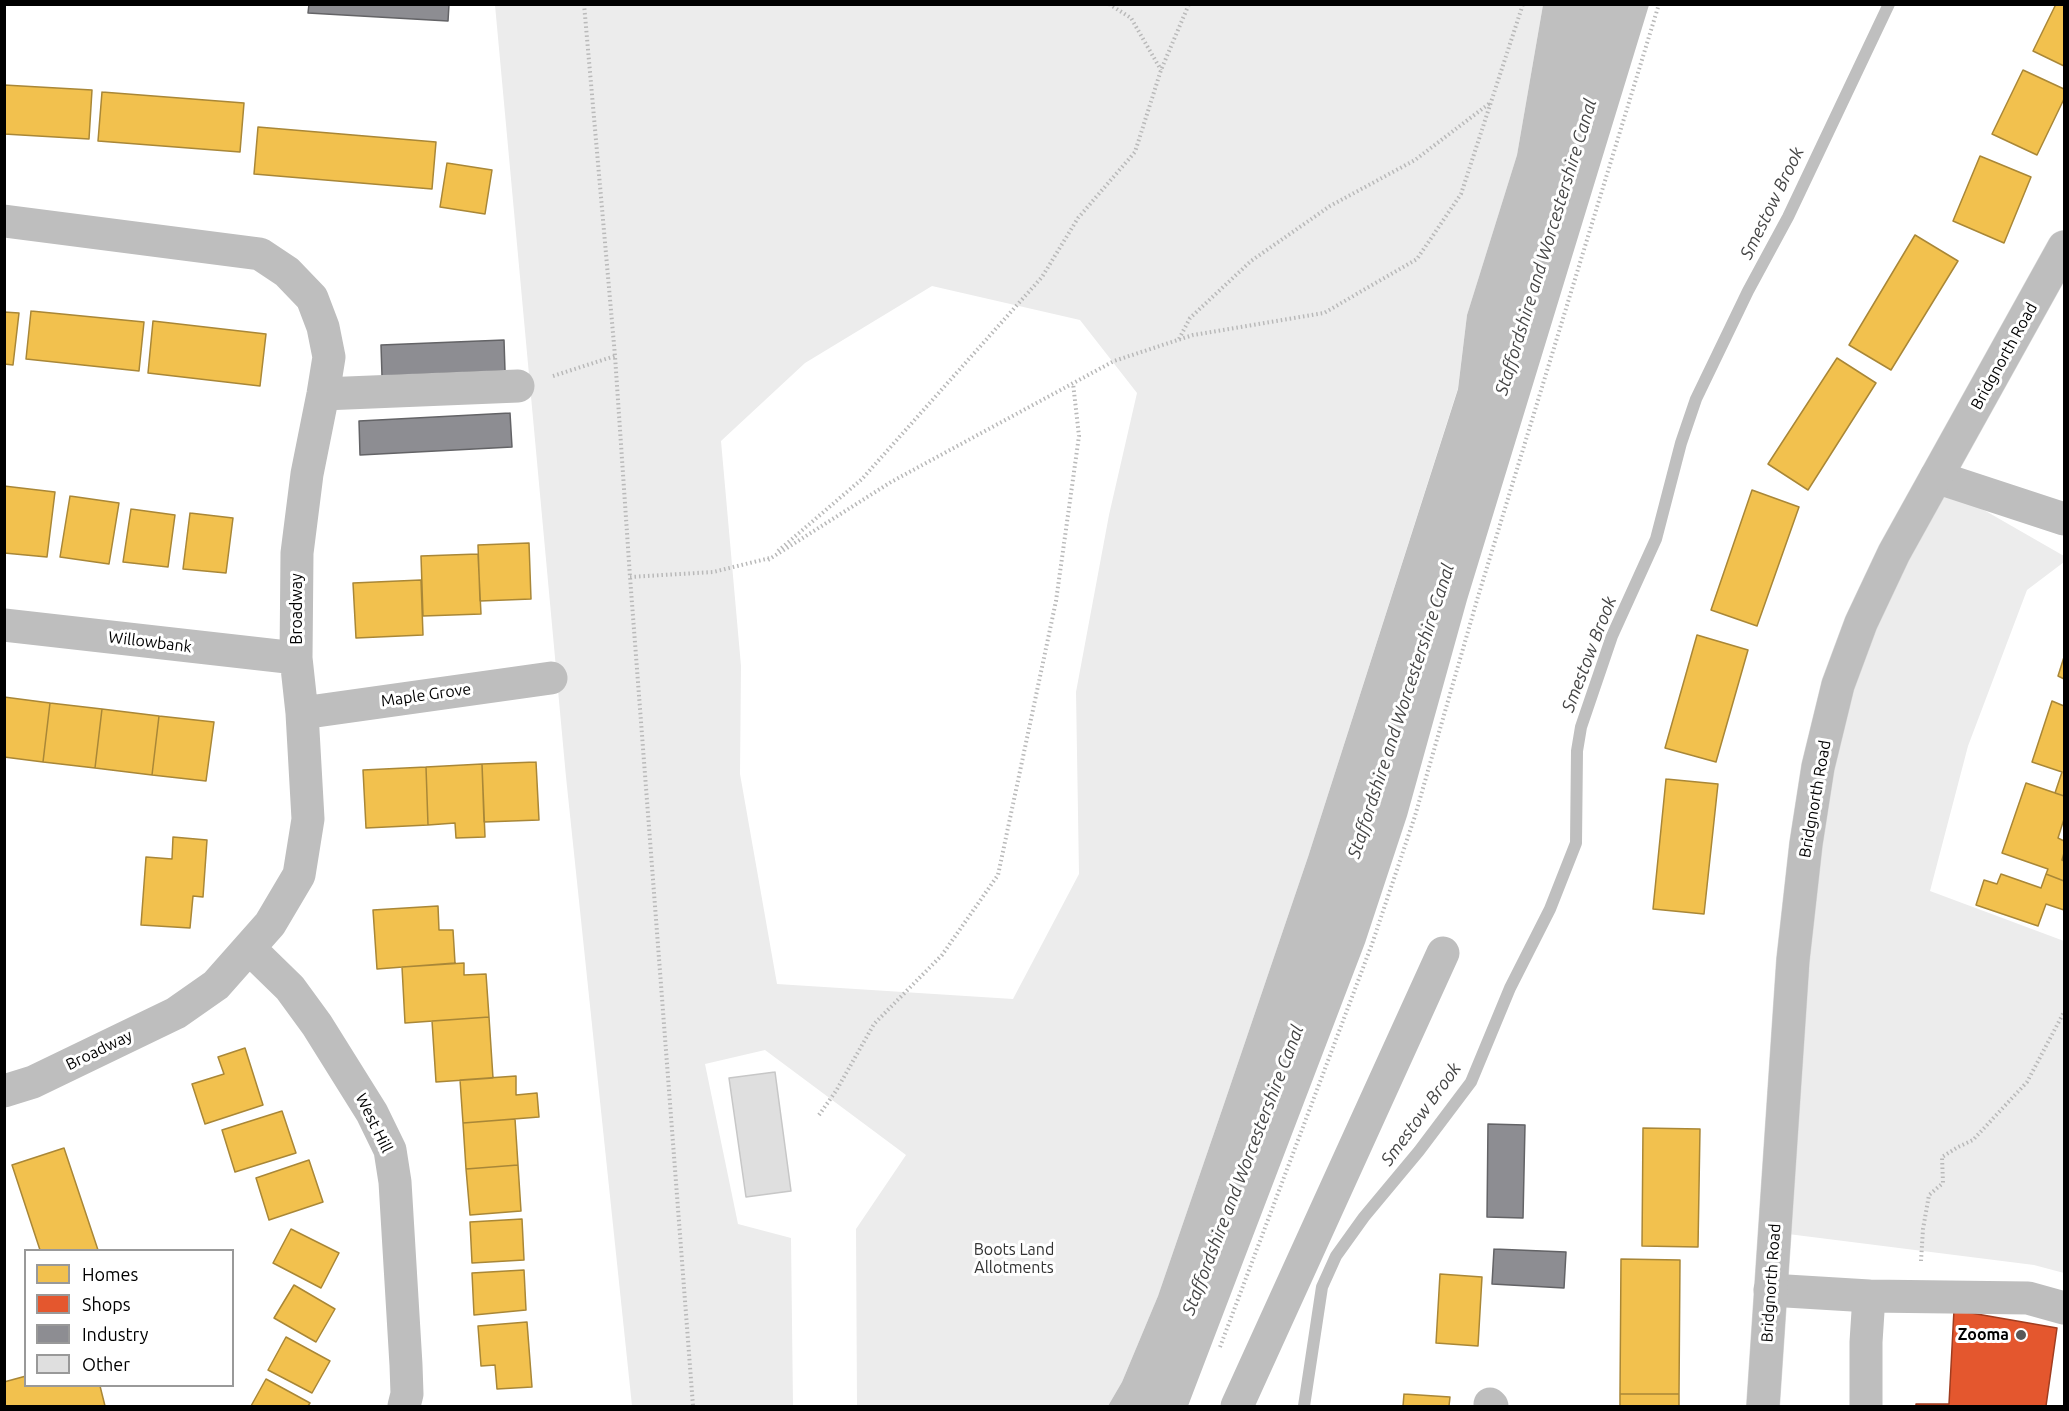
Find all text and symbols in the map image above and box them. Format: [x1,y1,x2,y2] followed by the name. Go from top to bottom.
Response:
[1491,96,1601,398] water label: Staffordshire and Worcestershire Canal
[1735,143,1809,263] water label: Smestow Brook
[1967,299,2041,413] street label: Bridgnorth Road
[1343,561,1459,861] water label: Staffordshire and Worcestershire Canal
[287,573,307,645] street label: Broadway
[1557,593,1621,715] water label: Smestow Brook
[107,627,193,657] street label: Willowbank
[380,679,472,711] street label: Maple Grove
[1795,739,1835,859] street label: Bridgnorth Road
[1178,1022,1308,1318] water label: Staffordshire and Worcestershire Canal
[63,1026,135,1074] street label: Broadway
[1376,1058,1466,1170] water label: Smestow Brook
[351,1090,397,1156] street label: West Hill
[1757,1223,1785,1343] street label: Bridgnorth Road
[974,1240,1054,1278] park label: Boots Land Allotments
[24,1249,234,1387] legend
[82,1264,138,1284] text: Homes
[82,1294,131,1314] text: Shops
[82,1324,148,1344] text: Industry
[1958,1325,2009,1345] place label: Zooma
[2014,1328,2028,1342] marker: Zooma
[82,1354,130,1374] text: Other

